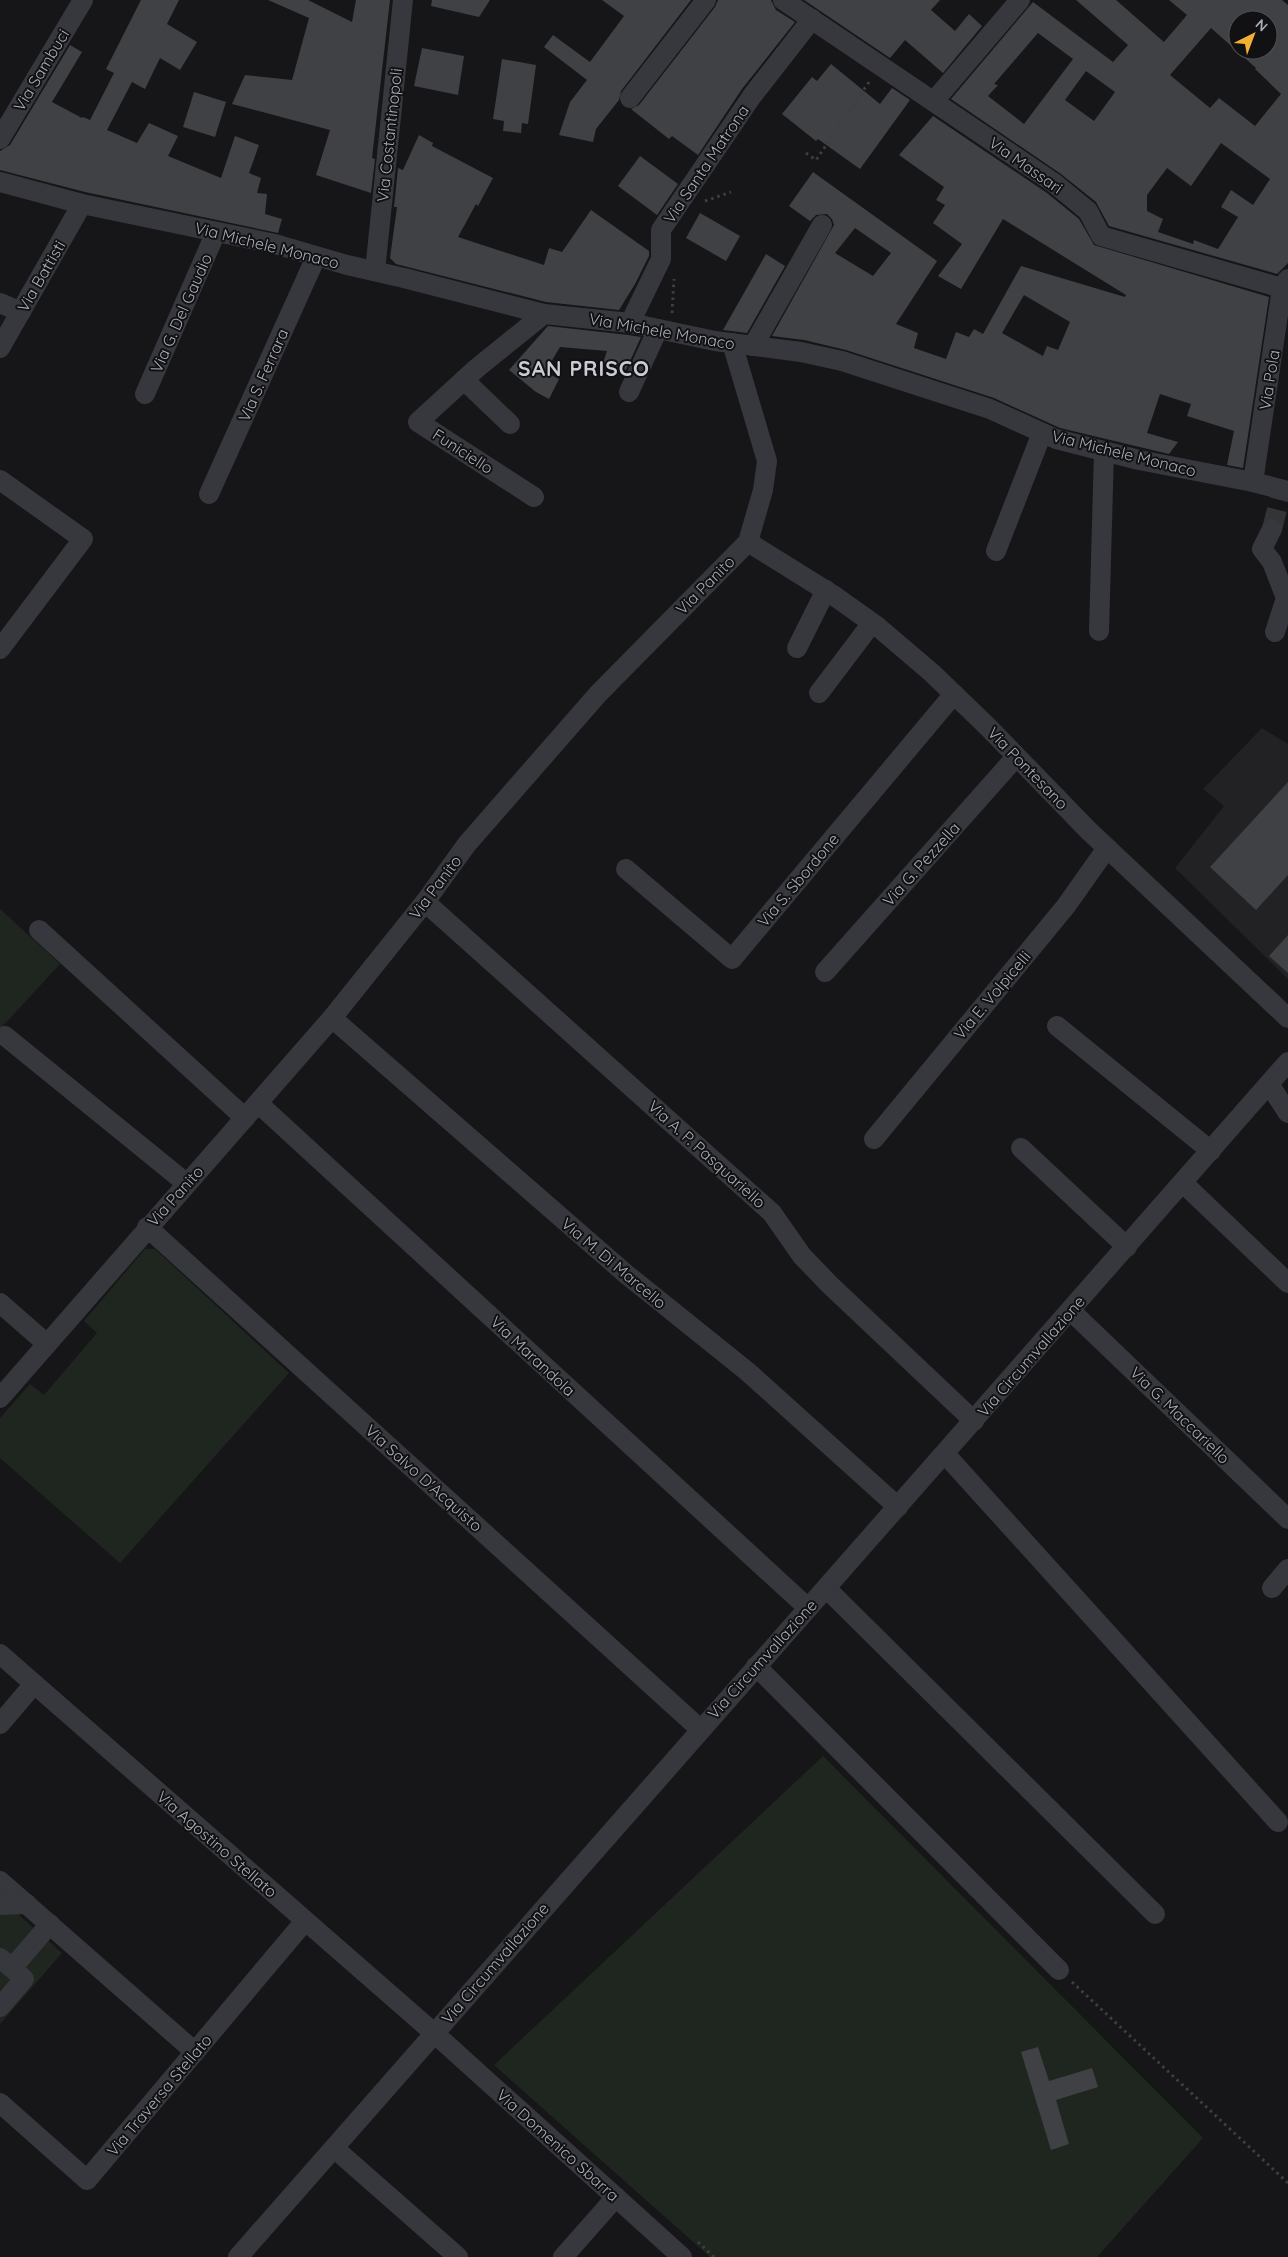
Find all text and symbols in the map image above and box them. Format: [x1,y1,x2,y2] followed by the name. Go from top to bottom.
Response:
[1228,10,1278,60] north arrow
[1252,15,1272,35] text: N
[9,25,73,115] street label: Via Sambuci
[372,67,406,203] street label: Via Costantinopoli
[659,101,753,227] street label: Via Santa Matrona
[985,132,1067,198] street label: Via Massari
[193,217,341,273] street label: Via Michele Monaco
[13,237,69,315] street label: Via Battisti
[146,250,216,376] street label: Via G. Del Gaudio
[587,308,737,354] street label: Via Michele Monaco
[234,325,292,425] street label: Via S. Ferrara
[1254,349,1284,411] street label: Via Pola
[518,355,650,381] district label: SAN PRISCO
[429,424,497,478] street label: Funiciello
[1050,425,1198,481] street label: Via Michele Monaco
[671,551,739,619] street label: Via Panito
[984,723,1072,813] street label: Via Pontesano
[878,818,964,910] street label: Via G. Pezzella
[753,829,843,931] street label: Via S. Sbordone
[404,851,466,923] street label: Via Panito
[949,947,1035,1043] street label: Via E. Volpicelli
[644,1096,770,1212] street label: Via A. P. Pasquariello
[142,1161,208,1231] street label: Via Panito
[557,1213,671,1313] street label: Via M. Di Marcello
[973,1291,1089,1421] street label: Via Circumvallazione
[486,1312,580,1400] street label: Via Marandola
[1126,1362,1234,1468] street label: Via G. Maccariello
[361,1420,487,1536] street label: Via Salvo D'Acquisto
[703,1595,821,1723] street label: Via Circumvallazione
[153,1786,281,1902] street label: Via Agostino Stellato
[437,1898,553,2028] street label: Via Circumvallazione
[102,2030,216,2160] street label: Via Traversa Stellato
[493,2085,623,2205] street label: Via Domenico Sbarra

